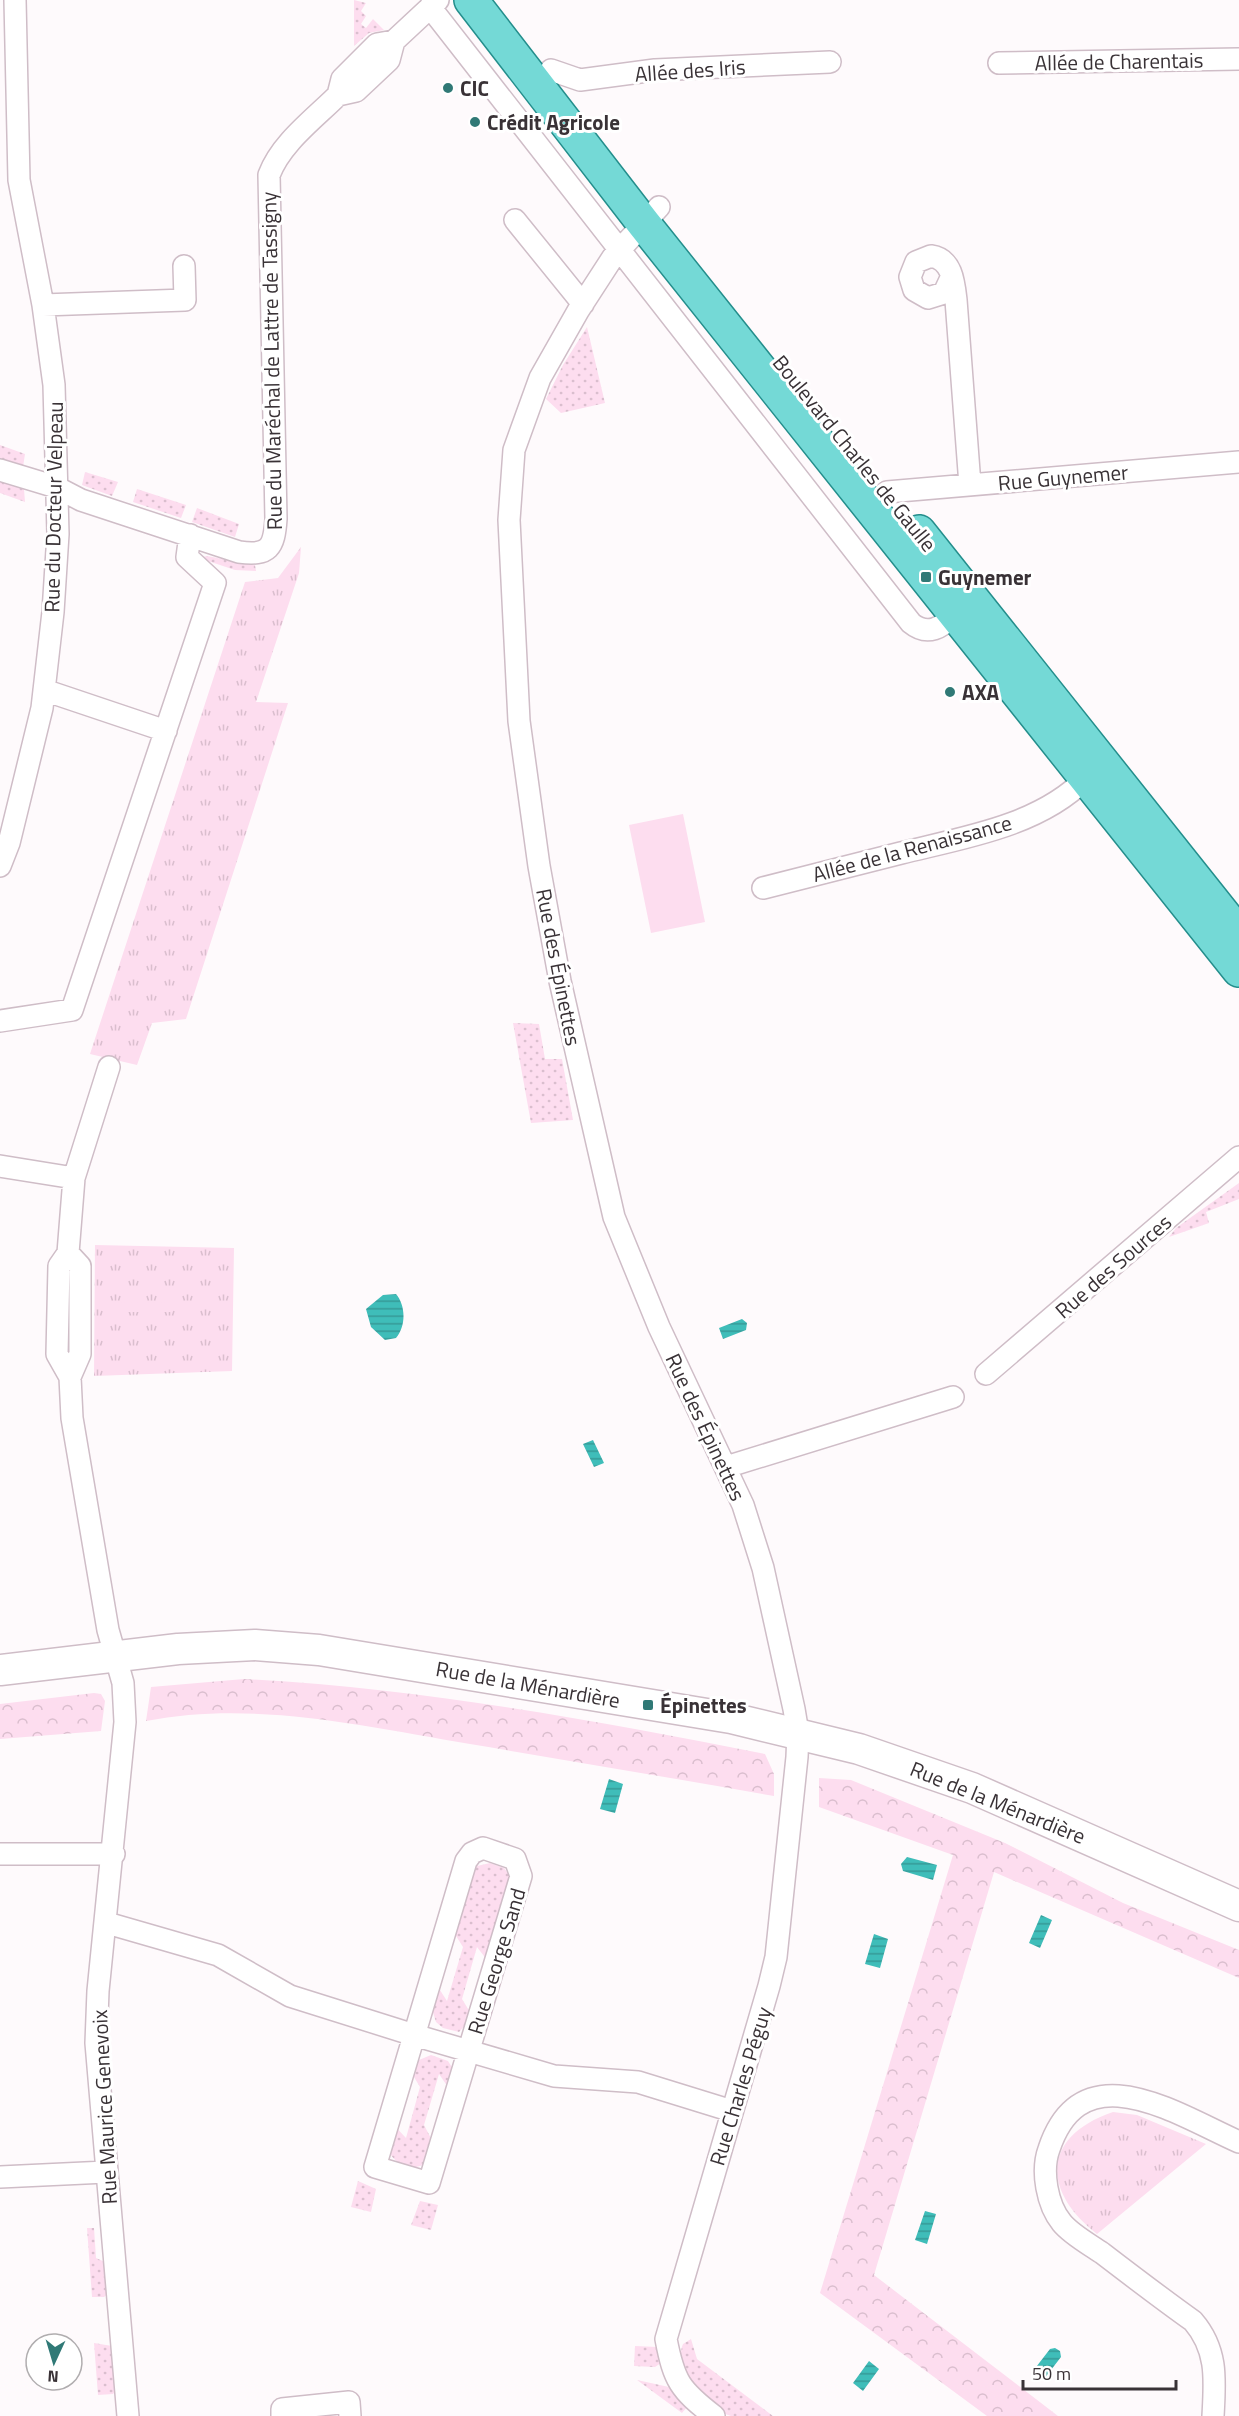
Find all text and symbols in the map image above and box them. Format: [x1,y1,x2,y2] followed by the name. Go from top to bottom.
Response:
[1034,44,1204,78] street label: Allée de Charentais
[634,50,746,90] street label: Allée des Iris
[460,72,489,104] place label: CIC
[441,81,455,95] marker: CIC
[487,106,620,138] place label: Crédit Agricole
[468,115,482,129] marker: Crédit Agricole
[252,191,290,531] street label: Rue du Maréchal de Lattre de Tassigny
[765,348,945,558] street label: Boulevard Charles de Gaulle
[35,401,71,613] street label: Rue du Docteur Velpeau
[996,455,1130,499] street label: Rue Guynemer
[938,561,1032,593] place label: Guynemer
[919,570,933,584] marker: Guynemer
[962,676,1000,708] place label: AXA
[943,685,957,699] marker: AXA
[809,806,1015,890] street label: Allée de la Renaissance
[528,886,590,1048] street label: Rue des Épinettes
[1048,1206,1178,1326] street label: Rue des Sources
[658,1348,754,1506] street label: Rue des Épinettes
[433,1652,623,1716] street label: Rue de la Ménardière
[660,1689,747,1721] place label: Épinettes
[641,1698,655,1712] marker: Épinettes
[906,1752,1090,1852] street label: Rue de la Ménardière
[459,1884,533,2038] street label: Rue George Sand
[701,2003,779,2169] street label: Rue Charles Péguy
[83,2008,125,2205] street label: Rue Maurice Genevoix
[24,2332,84,2392] north arrow
[1023,2353,1176,2391] scale bar
[1032,2360,1071,2387] text: 50 m
[47,2365,59,2389] text: N

